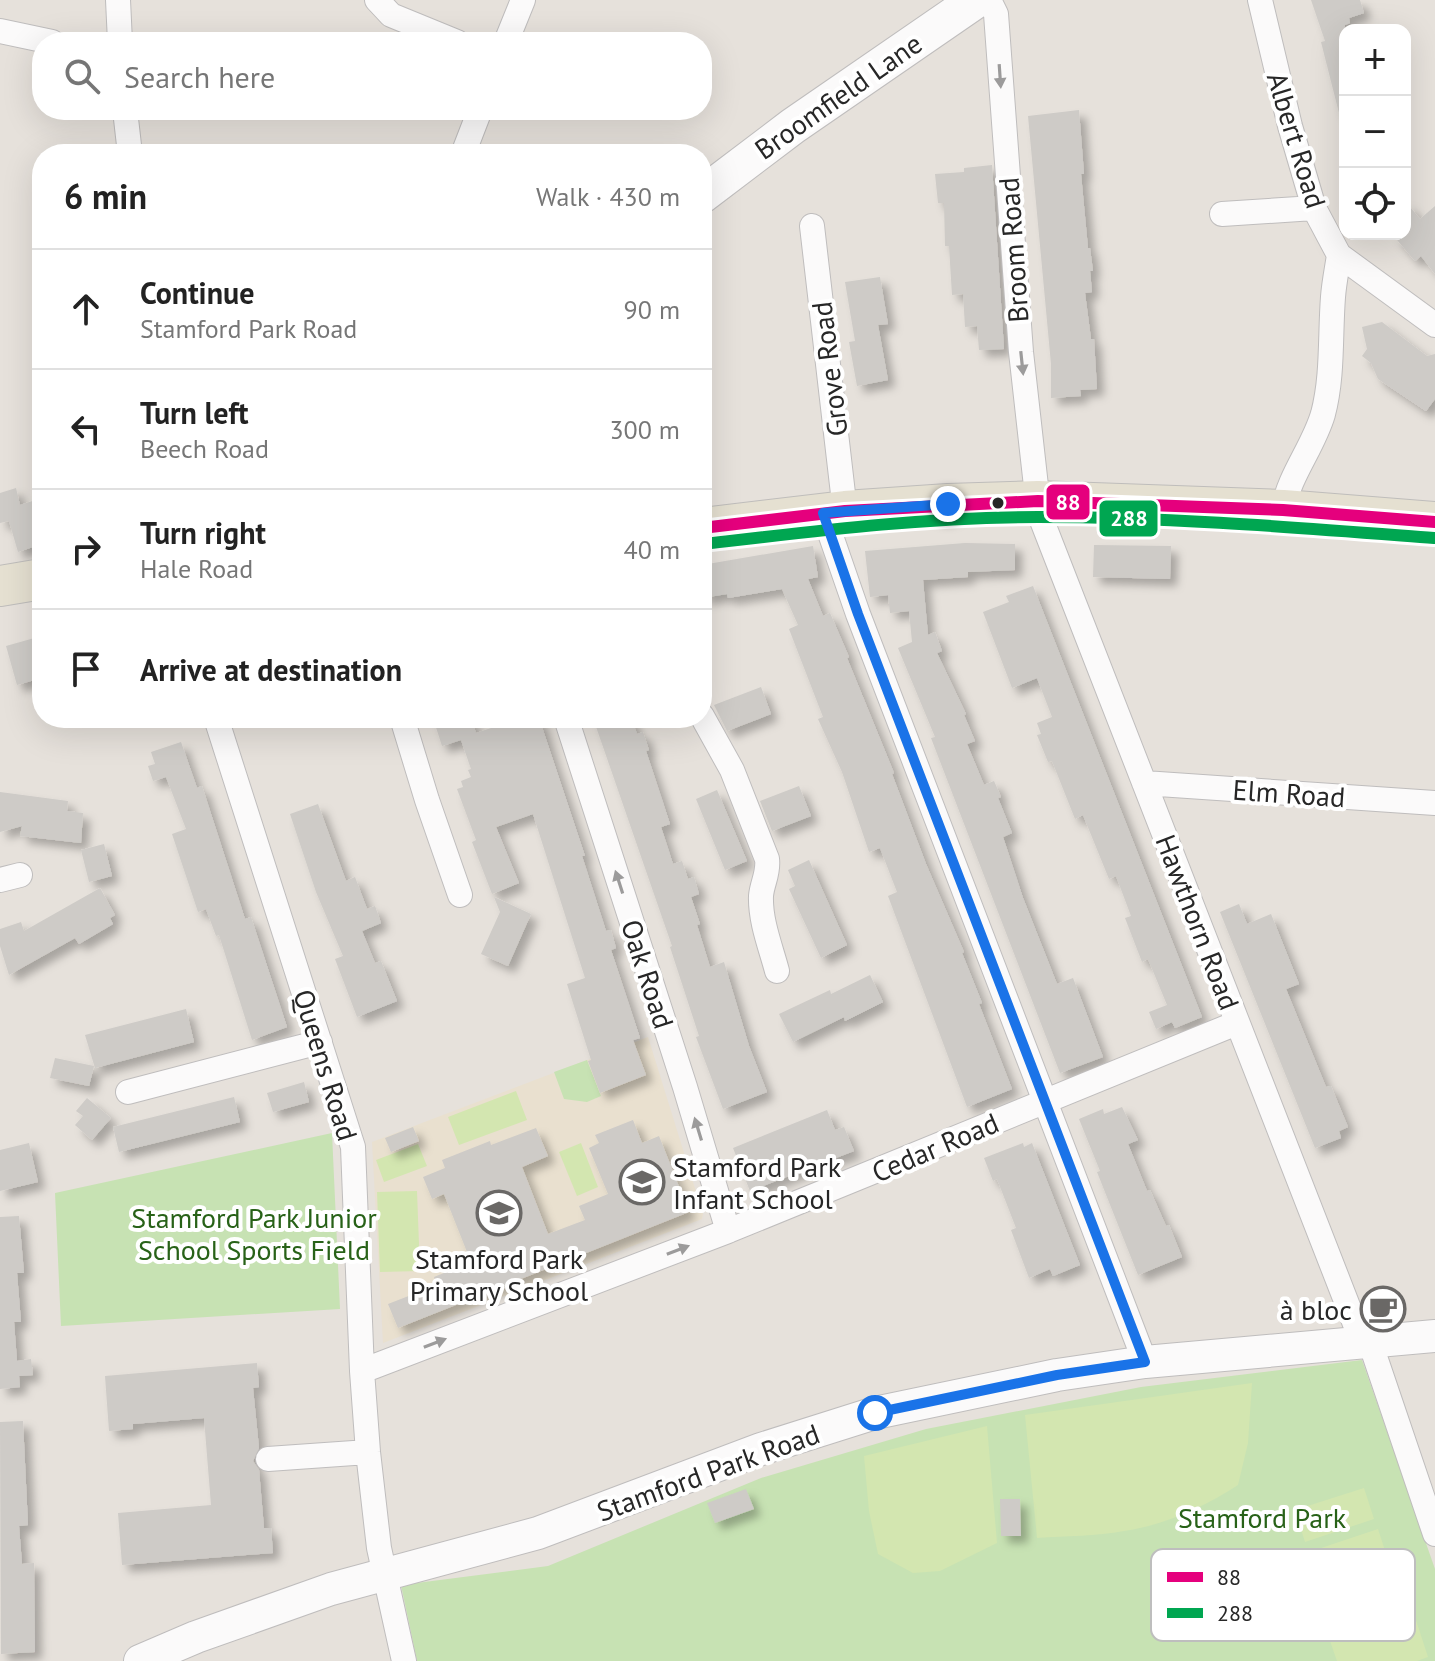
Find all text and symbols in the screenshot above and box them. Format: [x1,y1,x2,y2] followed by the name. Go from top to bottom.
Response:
[1339,24,1411,240] map controls
[1339,24,1411,96] button: +
[747,25,929,167] street label: Broomfield Lane
[32,32,712,120] search box
[60,54,104,98] icon: search
[124,57,275,96] text: Search here
[994,64,1007,89] one-way arrow
[1259,67,1335,213] street label: Albert Road
[1339,96,1411,168] button: −
[1339,168,1411,240] button: locate
[64,174,147,218] text: 6 min
[989,176,1037,324] street label: Broom Road
[536,180,680,213] text: Walk · 430 m
[140,273,254,312] text: Continue
[64,287,108,331] icon: ahead
[624,293,680,326] text: 90 m
[802,300,856,438] street label: Grove Road
[140,312,357,345] text: Stamford Park Road
[1016,351,1029,376] one-way arrow
[140,393,248,432] text: Turn left
[64,407,108,451] icon: left
[609,413,680,446] text: 300 m
[140,432,269,465] text: Beech Road
[1045,483,1091,521] line badge: 88
[930,486,966,522] route end
[1056,488,1080,516] text: 88
[990,495,1006,511] unlabelled marker
[1098,499,1159,538] line badge: 288
[1110,504,1148,532] text: 288
[140,513,266,552] text: Turn right
[64,527,108,571] icon: right
[624,533,680,566] text: 40 m
[140,552,253,585] text: Hale Road
[64,647,108,691] icon: arrive
[140,650,402,689] text: Arrive at destination
[1232,771,1346,815] street label: Elm Road
[1148,829,1248,1015] street label: Hawthorn Road
[612,869,624,893] one-way arrow
[613,915,683,1033] street label: Oak Road
[285,985,367,1145] street label: Queens Road
[866,1104,1004,1190] street label: Cedar Road
[691,1117,704,1141] one-way arrow
[673,1148,842,1217] place label: Stamford Park Infant School
[618,1158,666,1206] school or university icon: Stamford Park Infant School
[475,1189,523,1237] school or university icon: Stamford Park Primary School
[131,1199,377,1268] park label: Stamford Park Junior School Sports Field
[410,1240,588,1309] place label: Stamford Park Primary School
[666,1243,690,1256] one-way arrow
[1359,1285,1407,1333] cafe icon: à bloc
[1280,1291,1352,1328] place label: à bloc
[423,1336,447,1349] one-way arrow
[857,1395,893,1431] route start
[592,1415,824,1529] street label: Stamford Park Road
[1178,1499,1347,1536] park label: Stamford Park
[1151,1549,1415,1641] legend
[1217,1563,1241,1591] text: 88
[1217,1599,1253,1627] text: 288

